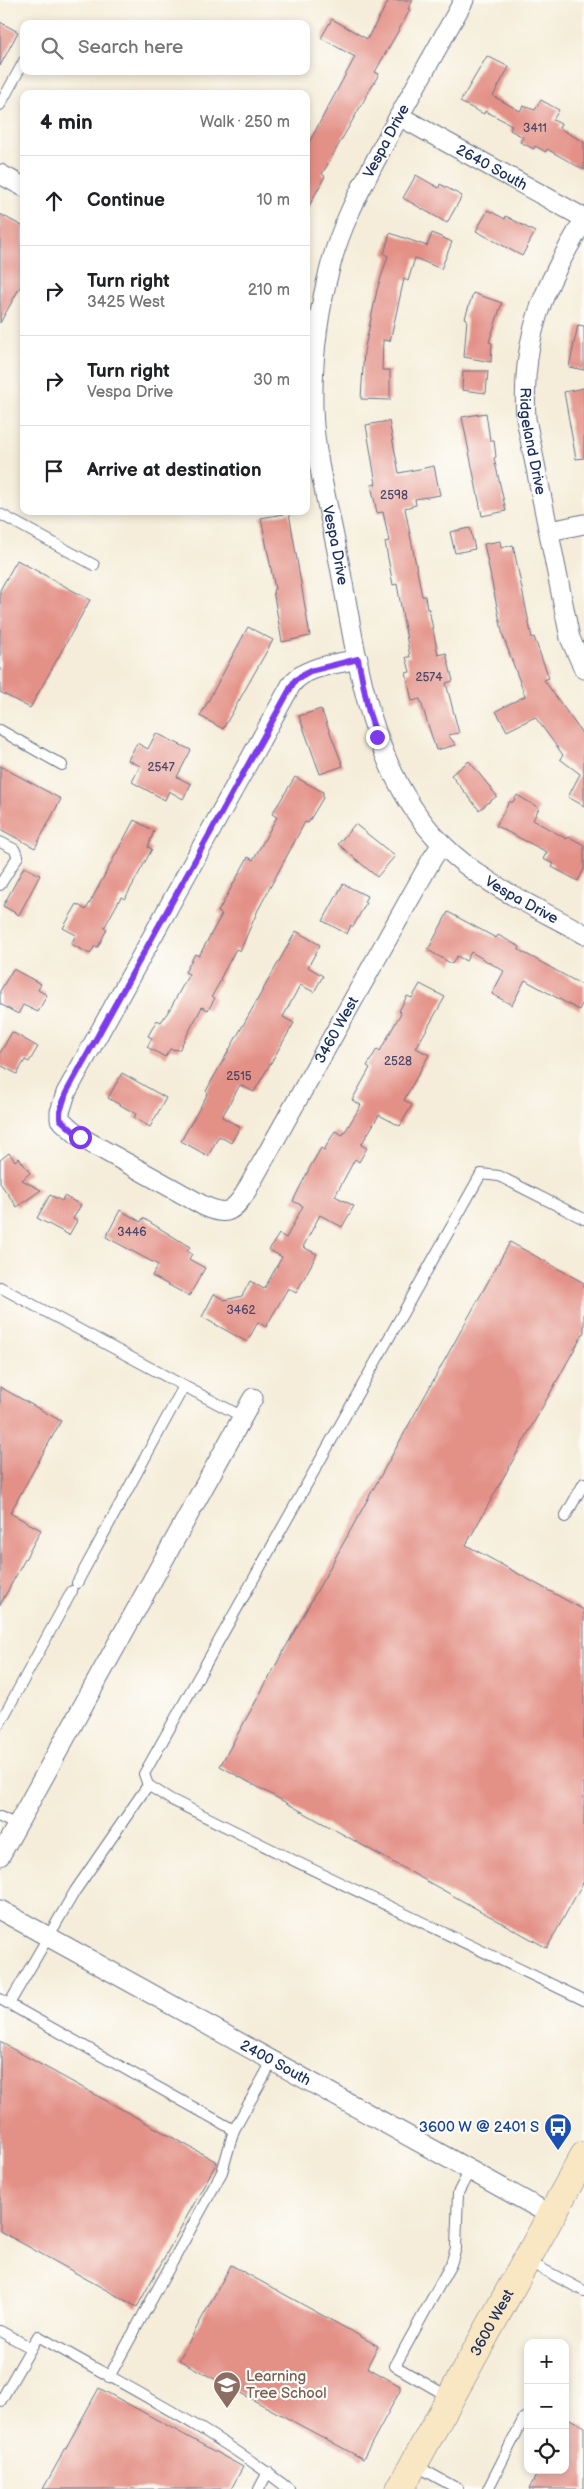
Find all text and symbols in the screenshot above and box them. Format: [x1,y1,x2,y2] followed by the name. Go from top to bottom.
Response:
[20,20,310,75] search box
[38,34,66,62] icon: search
[78,36,183,59] text: Search here
[359,101,414,181] street label: Vespa Drive
[40,110,93,135] text: 4 min
[200,113,290,132] text: Walk · 250 m
[523,121,547,136] house number: 3411
[453,140,531,195] street label: 2640 South
[40,187,68,215] icon: ahead
[87,189,165,212] text: Continue
[257,191,290,210] text: 10 m
[87,270,170,293] text: Turn right
[40,277,68,305] icon: right
[248,281,290,300] text: 210 m
[87,293,165,312] text: 3425 West
[87,360,170,383] text: Turn right
[40,367,68,395] icon: right
[253,371,290,390] text: 30 m
[87,383,173,402] text: Vespa Drive
[515,387,550,497] street label: Ridgeland Drive
[40,457,68,485] icon: arrive
[87,459,262,482] text: Arrive at destination
[380,488,408,503] house number: 2598
[318,504,352,587] street label: Vespa Drive
[415,670,443,685] house number: 2574
[366,726,389,749] route end
[147,760,175,775] house number: 2547
[481,872,561,928] street label: Vespa Drive
[310,993,363,1067] street label: 3460 West
[384,1054,412,1069] house number: 2528
[226,1069,252,1084] house number: 2515
[69,1126,92,1149] route start
[117,1225,147,1240] house number: 3446
[226,1303,256,1318] house number: 3462
[237,2036,314,2090] street label: 2400 South
[543,2112,573,2151] bus stop icon: 3600 W @ 2401 S
[419,2118,539,2137] place label: 3600 W @ 2401 S
[466,2286,519,2360] street label: 3600 West
[524,2339,569,2474] map controls
[524,2339,569,2384] button: +
[246,2367,327,2403] place label: Learning Tree School
[212,2370,242,2409] school or university icon: Learning Tree School
[524,2384,569,2429] button: −
[524,2429,569,2474] button: locate

